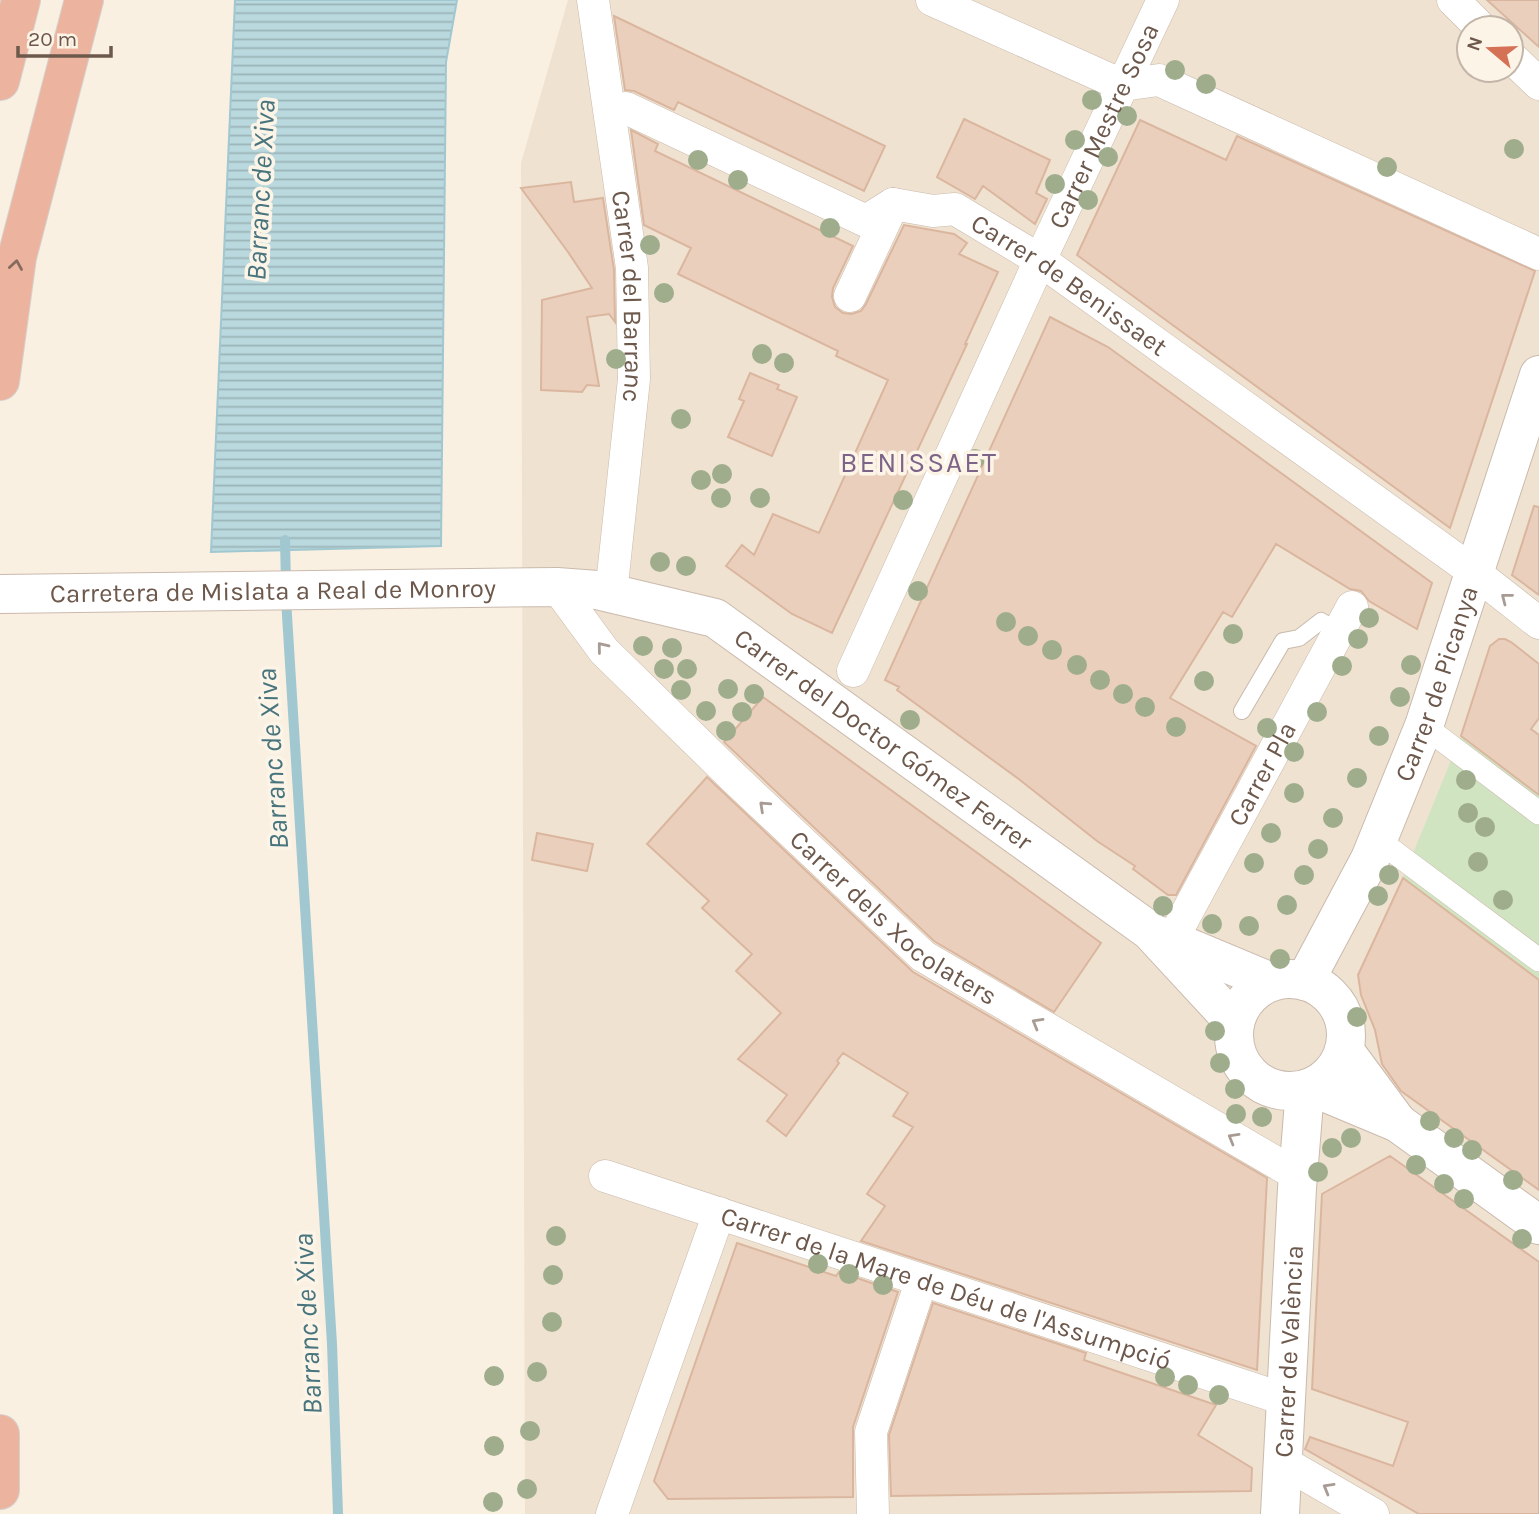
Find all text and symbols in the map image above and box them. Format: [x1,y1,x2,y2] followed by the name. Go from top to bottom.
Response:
[18,14,110,58] scale bar
[1455,14,1525,84] north arrow
[1042,18,1166,234] street label: Carrer Mestre Sosa
[28,27,77,51] text: 20 m
[1462,34,1487,54] text: N
[239,98,282,282] water label: Barranc de Xiva
[605,188,649,404] street label: Carrer del Barranc
[965,207,1173,363] street label: Carrer de Benissaet
[9,259,24,271] one-way arrow
[840,446,998,479] district label: BENISSAET
[50,573,496,609] street label: Carretera de Mislata a Real de Monroy
[1388,582,1485,786] street label: Carrer de Picanya
[1502,593,1514,606] one-way arrow
[728,622,1039,858] street label: Carrer del Doctor Gómez Ferrer
[597,643,610,655] one-way arrow
[250,667,295,851] water label: Barranc de Xiva
[1222,716,1303,832] street label: Carrer Pla
[759,802,772,815] one-way arrow
[783,824,1003,1012] street label: Carrer dels Xocolaters
[1031,1018,1044,1031] one-way arrow
[1227,1133,1240,1146] one-way arrow
[717,1200,1175,1377] street label: Carrer de la Mare de Déu de l'Assumpció
[286,1232,329,1416] water label: Barranc de Xiva
[1268,1244,1310,1458] street label: Carrer de València
[1323,1483,1336,1496] one-way arrow

